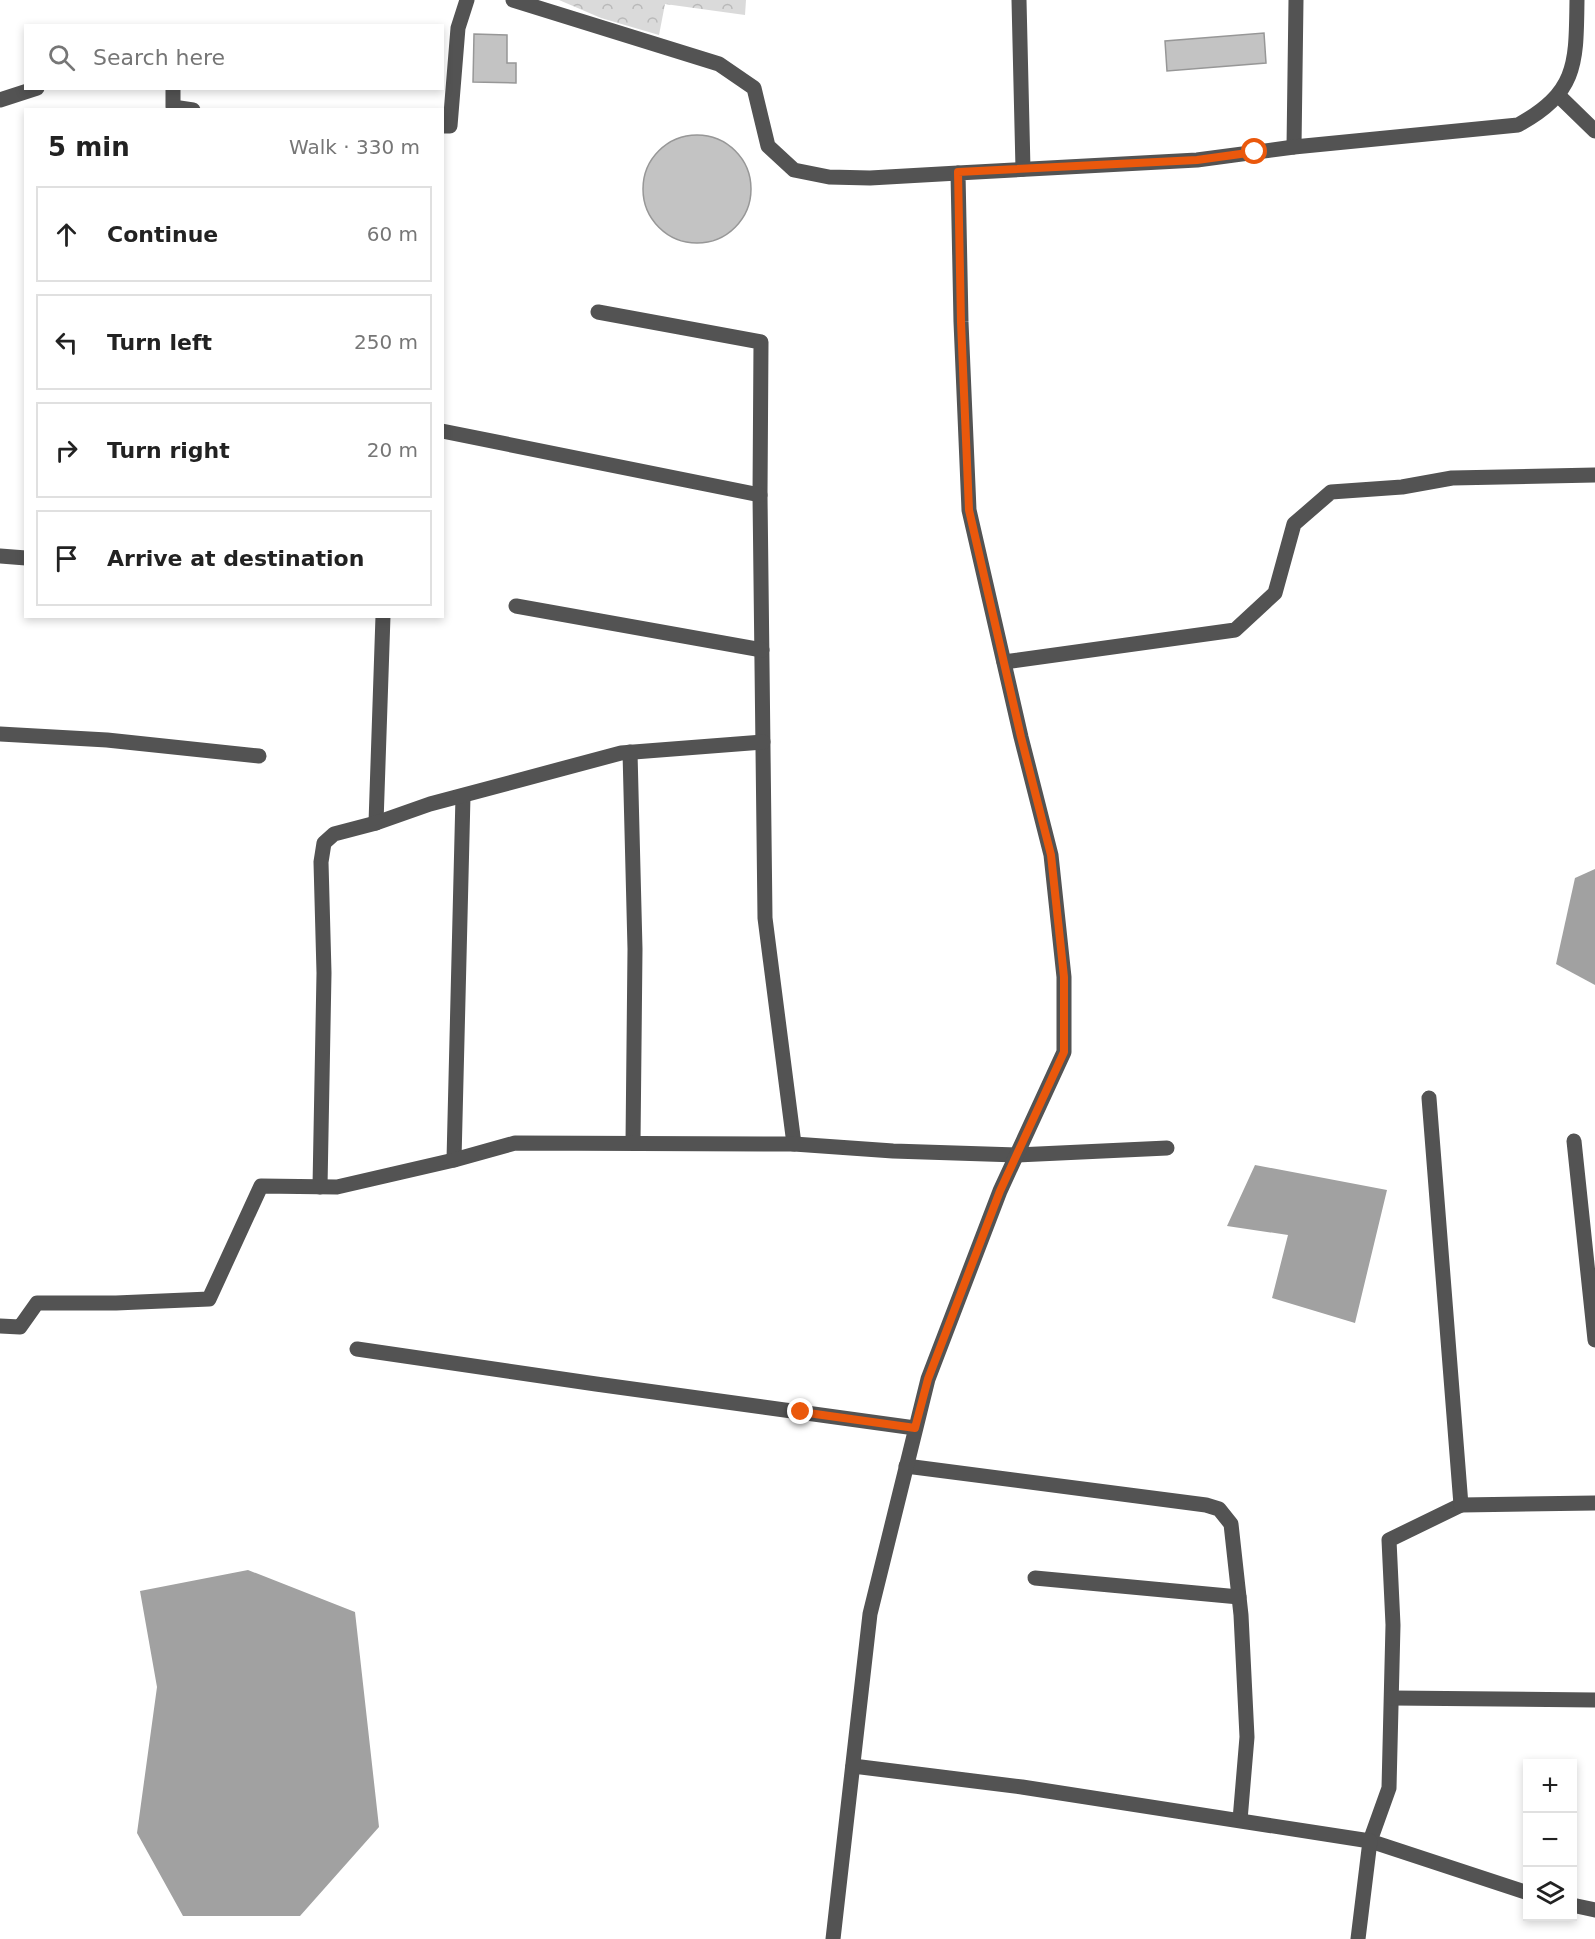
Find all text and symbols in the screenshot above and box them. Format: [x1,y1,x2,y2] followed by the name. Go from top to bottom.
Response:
[24,24,444,90] search box
[45,41,78,74] icon: search
[93,45,225,70] text: Search here
[48,132,130,162] text: 5 min
[289,135,420,159] text: Walk · 330 m
[1241,138,1267,164] route start
[50,218,83,251] icon: ahead
[107,222,218,247] text: Continue
[367,222,418,246] text: 60 m
[50,326,83,359] icon: left
[107,330,212,355] text: Turn left
[354,330,418,354] text: 250 m
[50,434,83,467] icon: right
[107,438,230,463] text: Turn right
[367,438,418,462] text: 20 m
[50,542,83,575] icon: arrive
[107,546,364,571] text: Arrive at destination
[787,1398,813,1424] route end
[1523,1759,1577,1921] map controls
[1523,1759,1577,1813] button: +
[1523,1813,1577,1867] button: −
[1523,1867,1577,1921] button: layers

